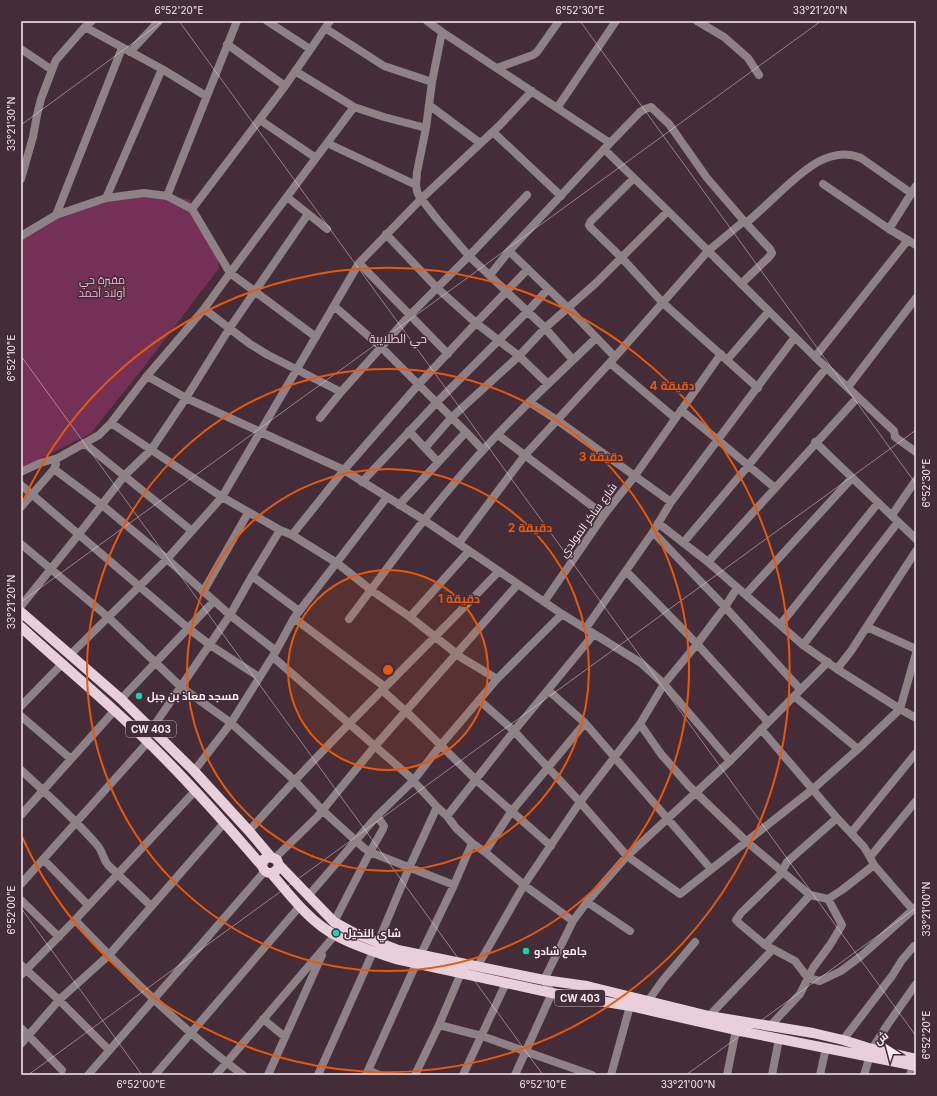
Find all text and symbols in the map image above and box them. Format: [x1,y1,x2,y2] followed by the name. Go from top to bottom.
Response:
[154,4,204,16] text: 6°52'20"E
[555,4,605,16] text: 6°52'30"E
[793,4,847,16] text: 33°21'20"N
[5,97,17,151] text: 33°21'30"N
[79,273,125,300] park label: مقبرة حي أولاد أحمد
[369,331,427,349] district label: حي الطلايبة
[5,335,17,381] text: 6°52'10"E
[650,378,694,393] text: 4 دقيقة
[579,449,623,464] text: 3 دقيقة
[920,458,932,508] text: 6°52'30"E
[556,480,621,561] street label: شارع ساكر المولدي
[508,520,552,535] text: 2 دقيقة
[5,575,17,629] text: 33°21'20"N
[438,591,480,606] text: 1 دقيقة
[381,663,395,677] centre of rings
[147,689,239,703] place label: مسجد معاذ بن جبل
[134,691,144,701] marker: مسجد معاذ بن جبل
[126,721,176,737] road number: CW 403
[920,882,932,936] text: 33°21'00"N
[5,885,17,935] text: 6°52'00"E
[344,926,401,943] place label: شاي النخيل
[331,928,341,938] marker: شاي النخيل
[534,944,587,959] place label: جامع شادو
[521,946,531,956] marker: جامع شادو
[555,990,605,1006] road number: CW 403
[920,1010,932,1060] text: 6°52'20"E
[867,1026,907,1066] north arrow
[871,1028,891,1048] text: ش
[116,1078,166,1090] text: 6°52'00"E
[520,1078,566,1090] text: 6°52'10"E
[661,1078,715,1090] text: 33°21'00"N

